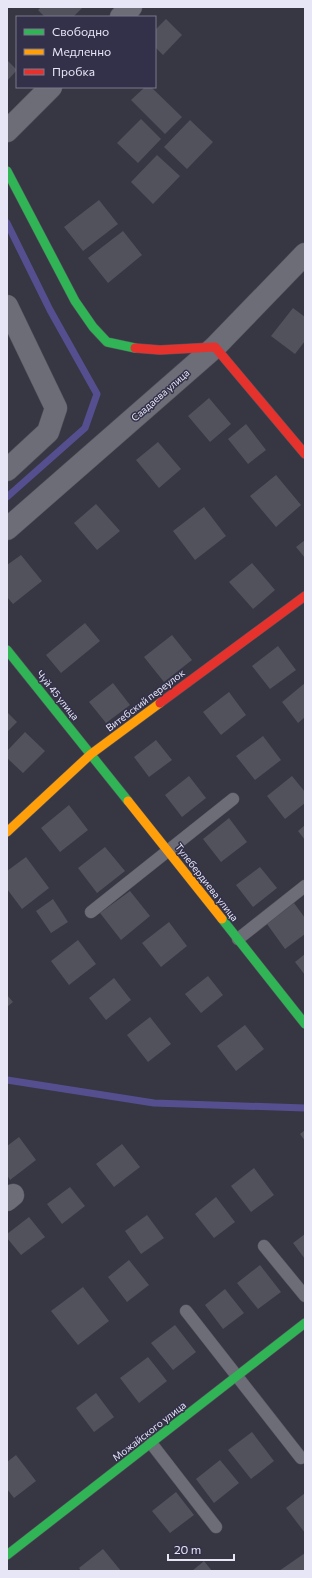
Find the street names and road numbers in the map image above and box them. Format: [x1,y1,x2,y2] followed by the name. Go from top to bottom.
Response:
[128,366,192,424] street label: Саадаева улица
[103,666,187,734] street label: Витебский переулок
[34,668,82,722] street label: Чуй 45 улица
[173,841,241,923] street label: Тулебердиева улица
[110,1399,188,1463] street label: Можайского улица

